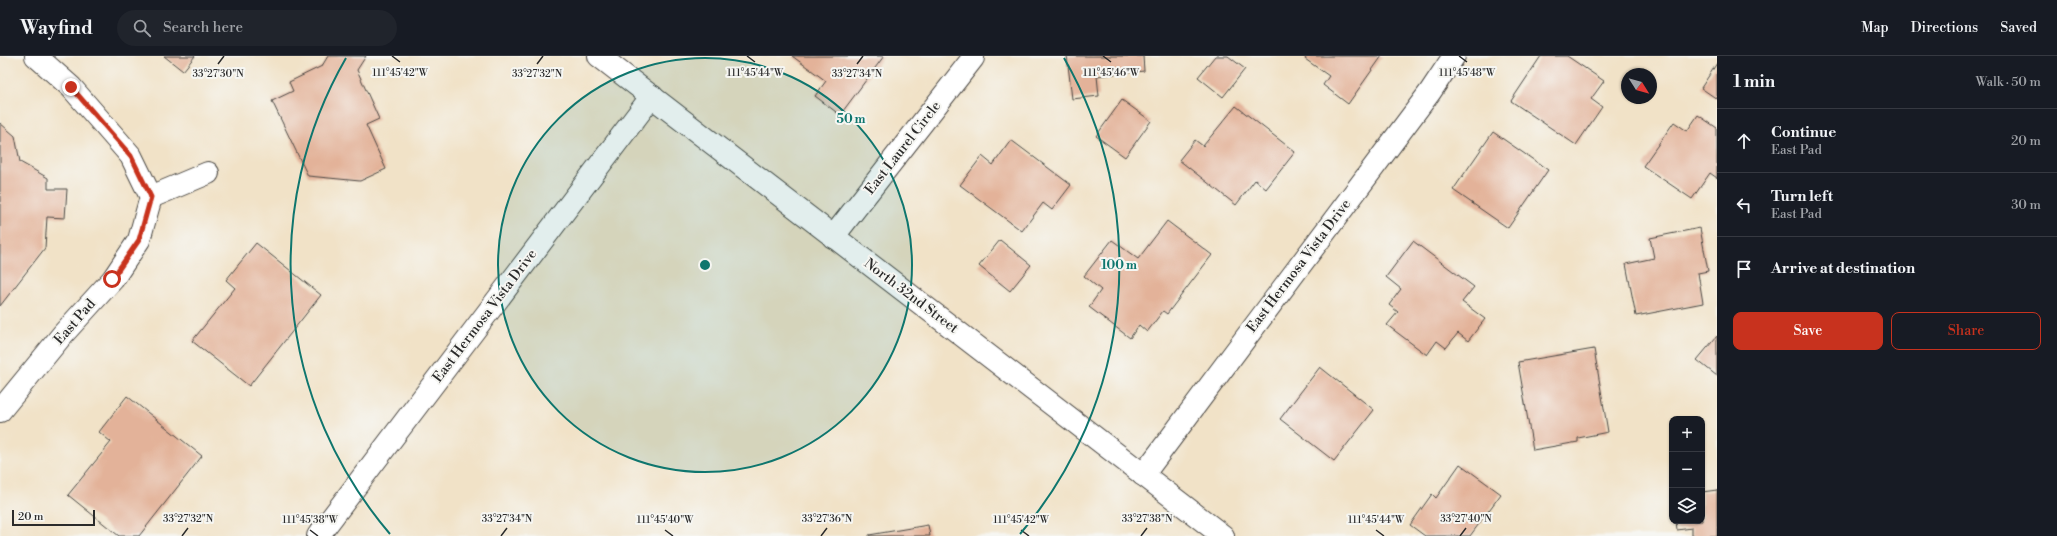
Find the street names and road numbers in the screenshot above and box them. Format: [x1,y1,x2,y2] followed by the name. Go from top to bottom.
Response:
[861,98,945,198] street label: East Laurel Circle
[1243,196,1355,336] street label: East Hermosa Vista Drive
[429,246,541,386] street label: East Hermosa Vista Drive
[860,255,962,337] street label: North 32nd Street
[50,295,100,349] street label: East Pad

